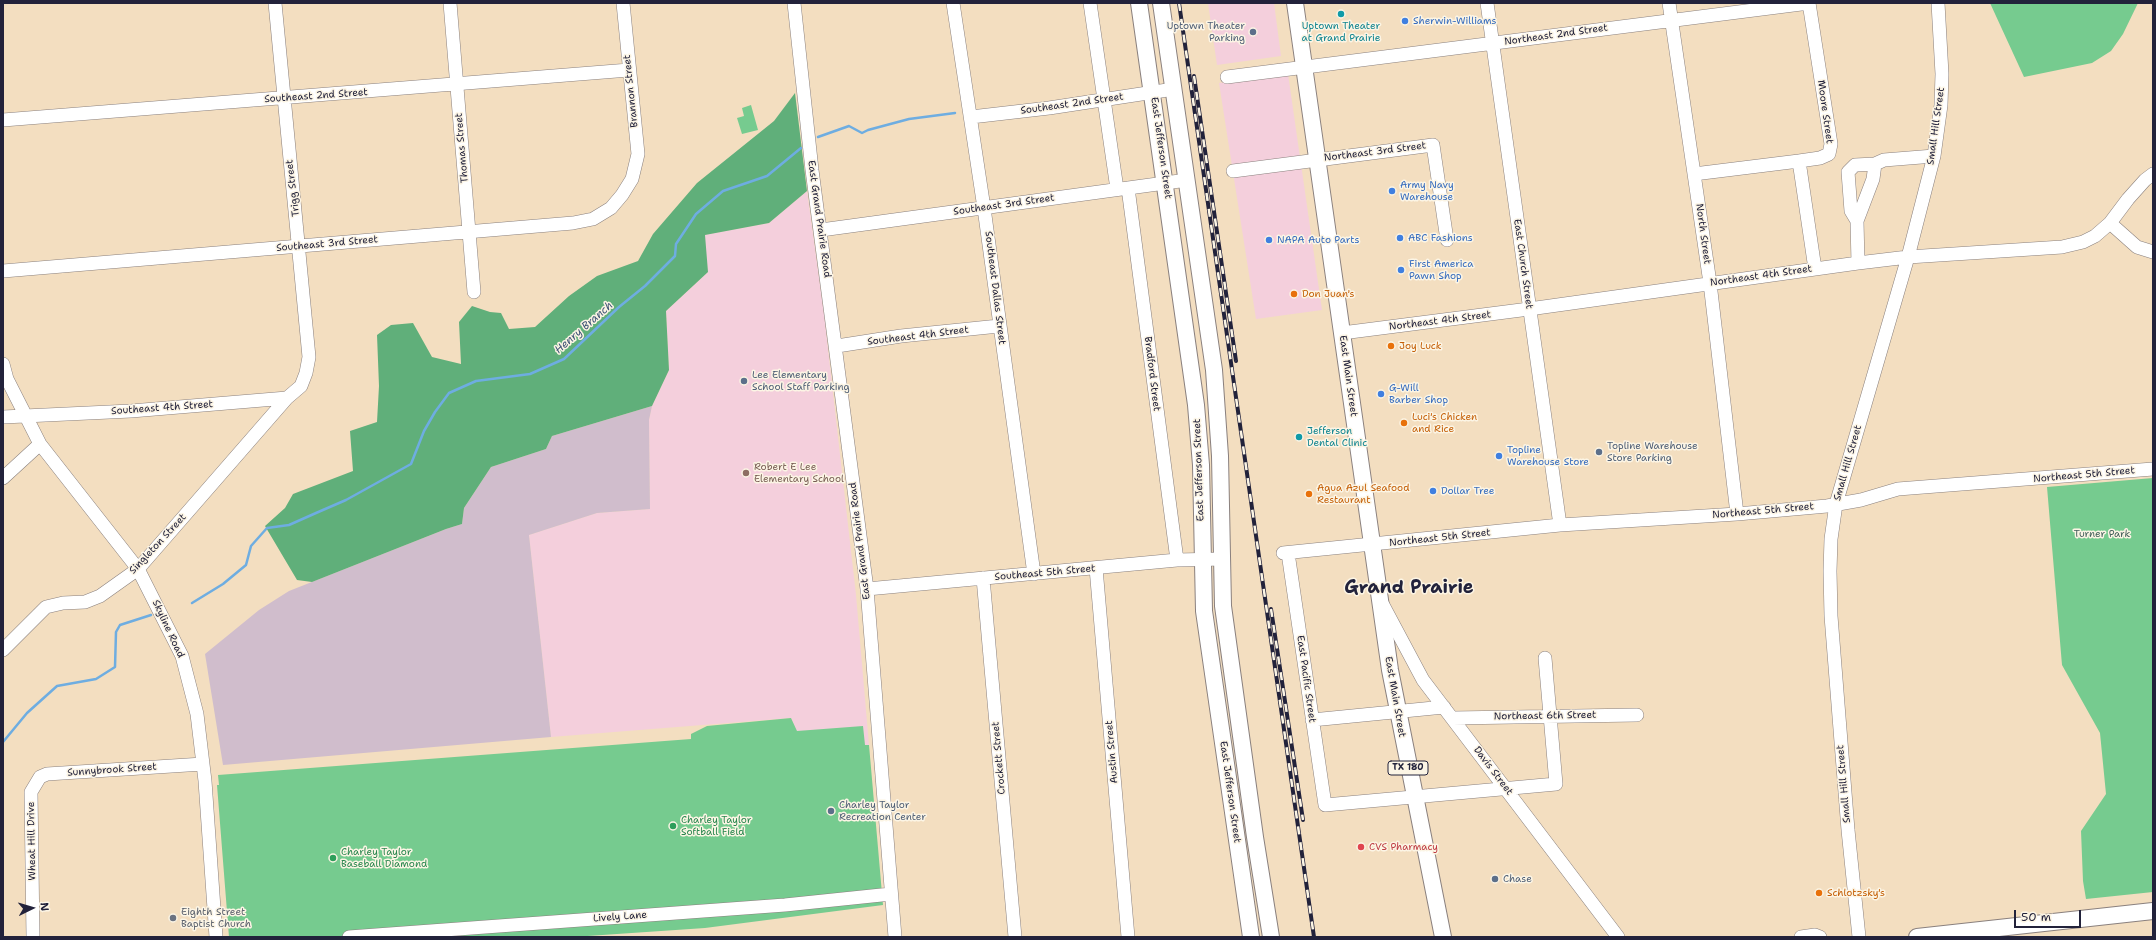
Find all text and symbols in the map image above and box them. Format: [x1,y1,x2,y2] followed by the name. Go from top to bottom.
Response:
[1336,9,1346,19] marker: Uptown Theater at Grand Prairie
[1413,15,1497,27] place label: Sherwin-Williams
[1400,16,1410,26] marker: Sherwin-Williams
[1167,20,1245,44] place label: Uptown Theater Parking
[1302,20,1380,44] place label: Uptown Theater at Grand Prairie
[1503,22,1609,48] street label: Northeast 2nd Street
[1248,27,1258,37] marker: Uptown Theater Parking
[621,54,641,128] street label: Brannon Street
[1815,79,1835,145] street label: Moore Street
[264,86,368,106] street label: Southeast 2nd Street
[1925,86,1947,166] street label: Small Hill Street
[1020,91,1124,117] street label: Southeast 2nd Street
[1148,96,1174,200] street label: East Jefferson Street
[453,112,471,184] street label: Thomas Street
[1323,140,1427,164] street label: Northeast 3rd Street
[284,159,302,217] street label: Trigg Street
[805,160,833,278] street label: East Grand Prairie Road
[1400,179,1454,202] place label: Army Navy Warehouse
[1387,186,1397,196] marker: Army Navy Warehouse
[953,192,1055,218] street label: Southeast 3rd Street
[1693,203,1713,265] street label: North Street
[1511,218,1535,310] street label: East Church Street
[982,231,1008,345] street label: Southeast Dallas Street
[1408,232,1473,244] place label: ABC Fashions
[1395,233,1405,243] marker: ABC Fashions
[276,234,378,254] street label: Southeast 3rd Street
[1277,234,1359,246] place label: NAPA Auto Parts
[1264,235,1274,245] marker: NAPA Auto Parts
[1409,258,1473,282] place label: First America Pawn Shop
[1709,263,1813,289] street label: Northeast 4th Street
[1396,265,1406,275] marker: First America Pawn Shop
[1302,288,1354,300] place label: Don Juan's
[1289,289,1299,299] marker: Don Juan's
[552,299,616,357] water label: Henry Branch
[1388,309,1492,333] street label: Northeast 4th Street
[867,324,969,348] street label: Southeast 4th Street
[1336,334,1360,418] street label: East Main Street
[1141,336,1163,412] street label: Bradford Street
[1399,340,1441,352] place label: Joy Luck
[1386,341,1396,351] marker: Joy Luck
[752,369,850,392] place label: Lee Elementary School Staff Parking
[739,376,749,386] marker: Lee Elementary School Staff Parking
[1389,382,1448,406] place label: G-Will Barber Shop
[1376,389,1386,399] marker: G-Will Barber Shop
[111,398,213,418] street label: Southeast 4th Street
[1412,411,1477,434] place label: Luci's Chicken and Rice
[1191,418,1207,522] street label: East Jefferson Street
[1399,418,1409,428] marker: Luci's Chicken and Rice
[1831,424,1865,502] street label: Small Hill Street
[1307,425,1367,448] place label: Jefferson Dental Clinic
[1294,432,1304,442] marker: Jefferson Dental Clinic
[1607,440,1698,464] place label: Topline Warehouse Store Parking
[1507,444,1589,468] place label: Topline Warehouse Store
[1594,447,1604,457] marker: Topline Warehouse Store Parking
[1494,451,1504,461] marker: Topline Warehouse Store
[754,461,844,484] place label: Robert E Lee Elementary School
[2033,465,2135,485] street label: Northeast 5th Street
[741,468,751,478] marker: Robert E Lee Elementary School
[847,482,873,600] street label: East Grand Prairie Road
[1317,482,1410,506] place label: Agua Azul Seafood Restaurant
[1441,485,1494,497] place label: Dollar Tree
[1428,486,1438,496] marker: Dollar Tree
[1304,489,1314,499] marker: Agua Azul Seafood Restaurant
[1712,501,1814,521] street label: Northeast 5th Street
[127,511,189,577] street label: Singleton Street
[1389,527,1491,549] street label: Northeast 5th Street
[2074,528,2130,540] park label: Turner Park
[994,563,1096,583] street label: Southeast 5th Street
[1344,577,1474,599] district label: Grand Prairie
[149,598,187,660] street label: Skyline Road
[1294,635,1318,723] street label: East Pacific Street
[1382,655,1408,739] street label: East Main Street
[1494,709,1596,723] street label: Northeast 6th Street
[1103,720,1121,784] street label: Austin Street
[990,721,1008,795] street label: Crockett Street
[1217,740,1243,844] street label: East Jefferson Street
[1471,744,1515,798] street label: Davis Street
[1835,744,1853,824] street label: Small Hill Street
[67,761,157,779] street label: Sunnybrook Street
[1388,761,1428,775] road number: TX 180
[839,799,926,822] place label: Charley Taylor Recreation Center
[25,801,39,881] street label: Wheat Hill Drive
[826,806,836,816] marker: Charley Taylor Recreation Center
[681,814,752,838] place label: Charley Taylor Softball Field
[668,821,678,831] marker: Charley Taylor Softball Field
[1369,841,1438,853] place label: CVS Pharmacy
[1356,842,1366,852] marker: CVS Pharmacy
[341,846,427,870] place label: Charley Taylor Baseball Diamond
[328,853,338,863] marker: Charley Taylor Baseball Diamond
[1503,873,1532,885] place label: Chase
[1490,874,1500,884] marker: Chase
[1827,887,1885,899] place label: Schlotzsky's
[12,888,52,928] north arrow
[1814,888,1824,898] marker: Schlotzsky's
[37,902,52,912] text: N
[2016,902,2083,928] scale bar
[181,906,251,930] place label: Eighth Street Baptist Church
[593,909,647,925] street label: Lively Lane
[2021,909,2051,925] text: 50 m
[168,913,178,923] marker: Eighth Street Baptist Church

